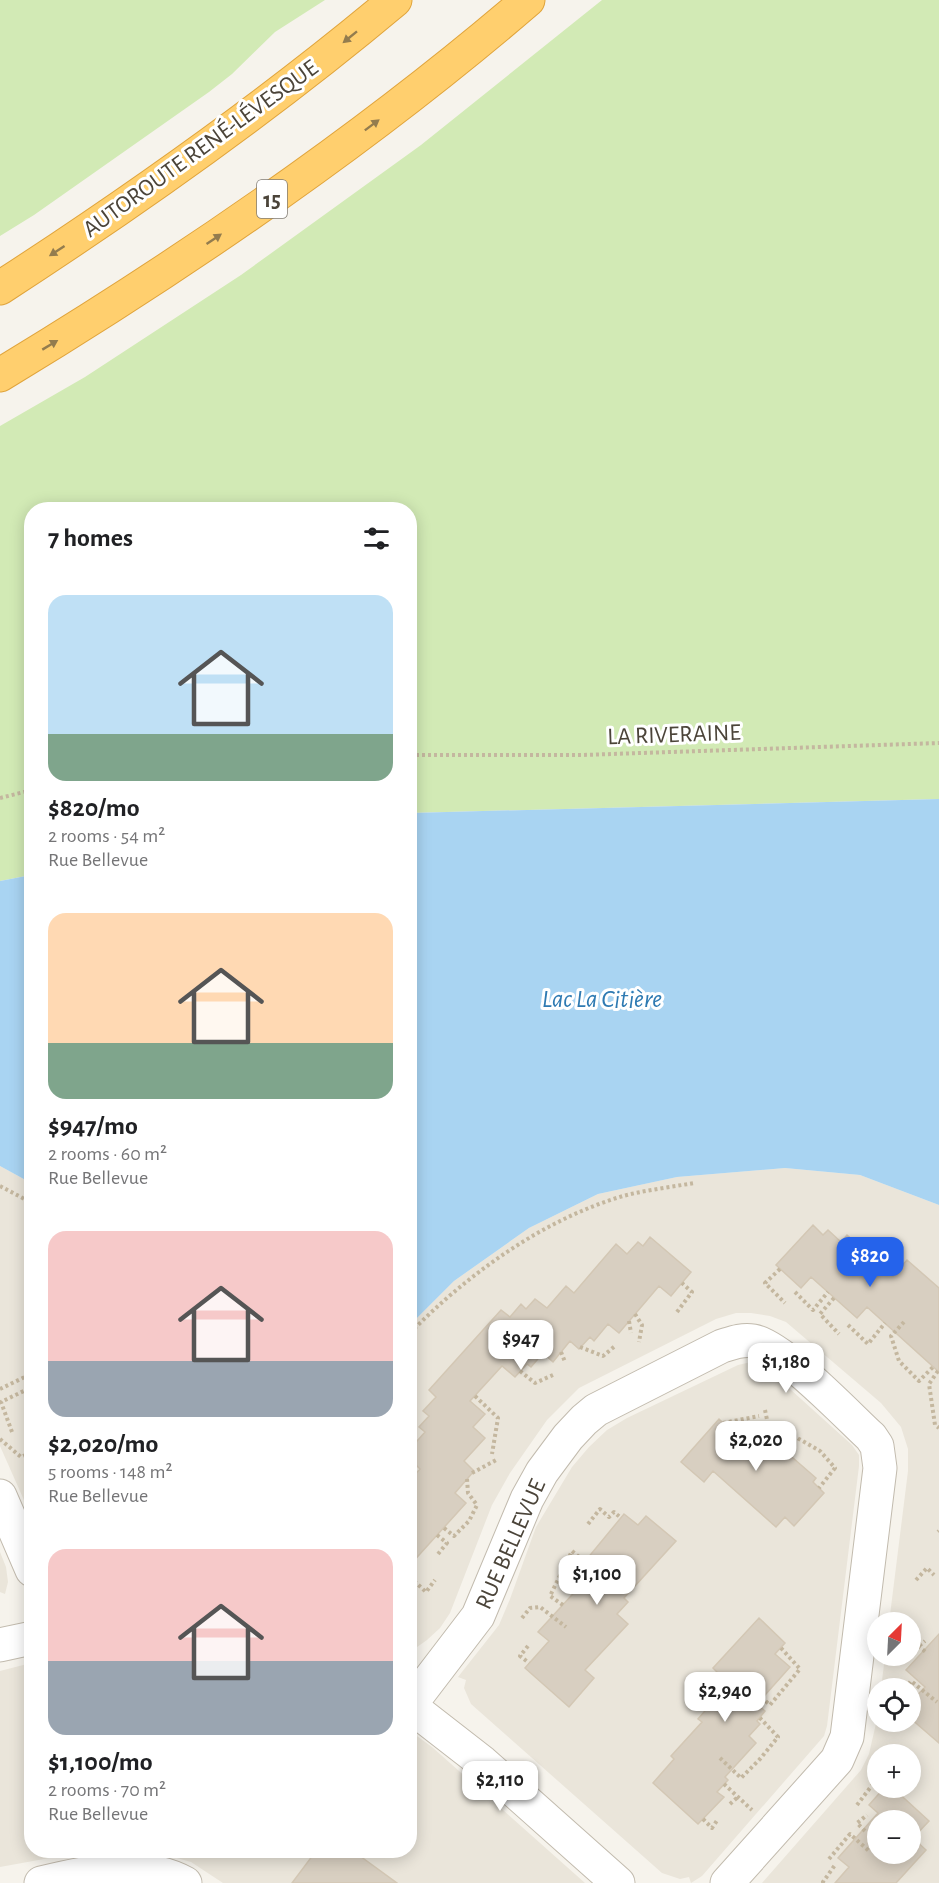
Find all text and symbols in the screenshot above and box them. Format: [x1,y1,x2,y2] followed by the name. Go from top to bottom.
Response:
[342,31,358,44] one-way arrow
[78,54,323,242] street label: AUTOROUTE RENÉ-LÉVESQUE
[365,120,380,132] one-way arrow
[257,180,287,218] road number: 15
[206,234,222,245] one-way arrow
[49,245,65,257] one-way arrow
[42,339,58,350] one-way arrow
[360,522,393,555] icon: filters
[48,525,133,551] text: 7 homes
[167,634,275,742] icon: home
[607,721,742,749] street label: LA RIVERAINE
[48,795,140,821] text: $820/mo
[48,826,165,846] text: 2 rooms · 54 m²
[48,850,148,870] text: Rue Bellevue
[167,952,275,1060] icon: home
[542,986,662,1012] water label: Lac La Citière
[48,1113,138,1139] text: $947/mo
[48,1144,167,1164] text: 2 rooms · 60 m²
[48,1168,148,1188] text: Rue Bellevue
[834,1237,906,1288] pin: $820
[851,1246,889,1266] text: $820
[167,1270,275,1378] icon: home
[485,1320,557,1371] pin: $947
[502,1329,540,1349] text: $947
[737,1343,835,1394] pin: $1,180
[762,1352,810,1372] text: $1,180
[707,1421,805,1472] pin: $2,020
[729,1430,783,1450] text: $2,020
[48,1431,158,1457] text: $2,020/mo
[48,1462,172,1482] text: 5 rooms · 148 m²
[472,1475,550,1613] street label: RUE BELLEVUE
[48,1486,148,1506] text: Rue Bellevue
[548,1555,646,1606] pin: $1,100
[573,1564,621,1584] text: $1,100
[167,1588,275,1696] icon: home
[867,1612,921,1666] north arrow
[867,1612,921,1864] map controls
[676,1672,774,1723] pin: $2,940
[867,1678,921,1732] button: locate
[698,1681,752,1701] text: $2,940
[867,1744,921,1798] button: +
[48,1749,153,1775] text: $1,100/mo
[451,1761,549,1812] pin: $2,110
[476,1770,524,1790] text: $2,110
[48,1780,166,1800] text: 2 rooms · 70 m²
[48,1804,148,1824] text: Rue Bellevue
[867,1810,921,1864] button: −

